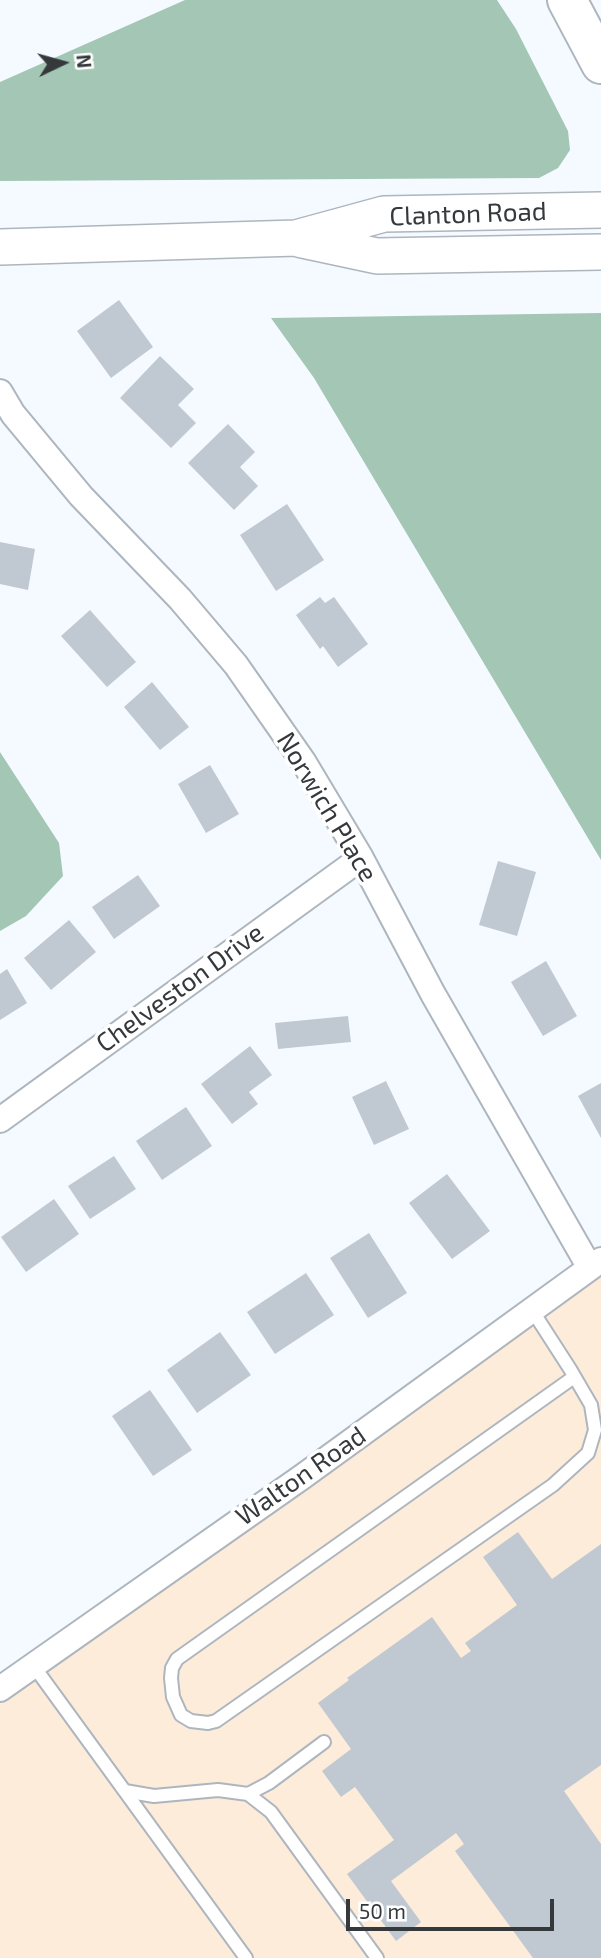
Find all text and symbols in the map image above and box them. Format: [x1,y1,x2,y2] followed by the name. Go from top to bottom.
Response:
[28,28,98,98] north arrow
[72,53,96,69] text: N
[389,196,547,232] street label: Clanton Road
[270,727,384,887] street label: Norwich Place
[90,917,270,1059] street label: Chelveston Drive
[230,1420,372,1532] street label: Walton Road
[349,1884,557,1928] scale bar
[359,1898,406,1923] text: 50 m

